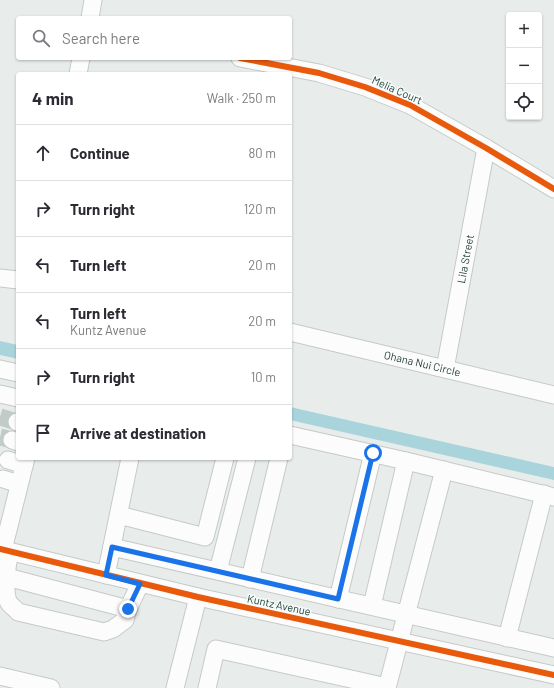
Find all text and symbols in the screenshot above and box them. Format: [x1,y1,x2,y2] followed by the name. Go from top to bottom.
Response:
[506,12,542,120] map controls
[506,12,542,48] button: +
[16,16,292,60] search box
[30,27,52,49] icon: search
[62,29,140,47] text: Search here
[506,48,542,84] button: −
[370,73,424,106] street label: Melia Court
[506,84,542,120] button: locate
[32,88,74,108] text: 4 min
[207,90,276,106] text: Walk · 250 m
[32,142,54,164] icon: ahead
[70,144,130,162] text: Continue
[249,145,276,161] text: 80 m
[32,198,54,220] icon: right
[70,200,135,218] text: Turn right
[244,201,276,217] text: 120 m
[454,233,476,284] street label: Lila Street
[32,254,54,276] icon: left
[70,256,126,274] text: Turn left
[248,257,276,273] text: 20 m
[70,304,126,322] text: Turn left
[32,310,54,332] icon: left
[248,313,276,329] text: 20 m
[70,322,146,338] text: Kuntz Avenue
[383,348,462,379] street label: Ohana Nui Circle
[32,366,54,388] icon: right
[70,368,135,386] text: Turn right
[251,369,276,385] text: 10 m
[32,422,54,444] icon: arrive
[70,424,206,442] text: Arrive at destination
[364,444,382,462] route start
[246,591,312,618] street label: Kuntz Avenue
[119,600,137,618] route end

